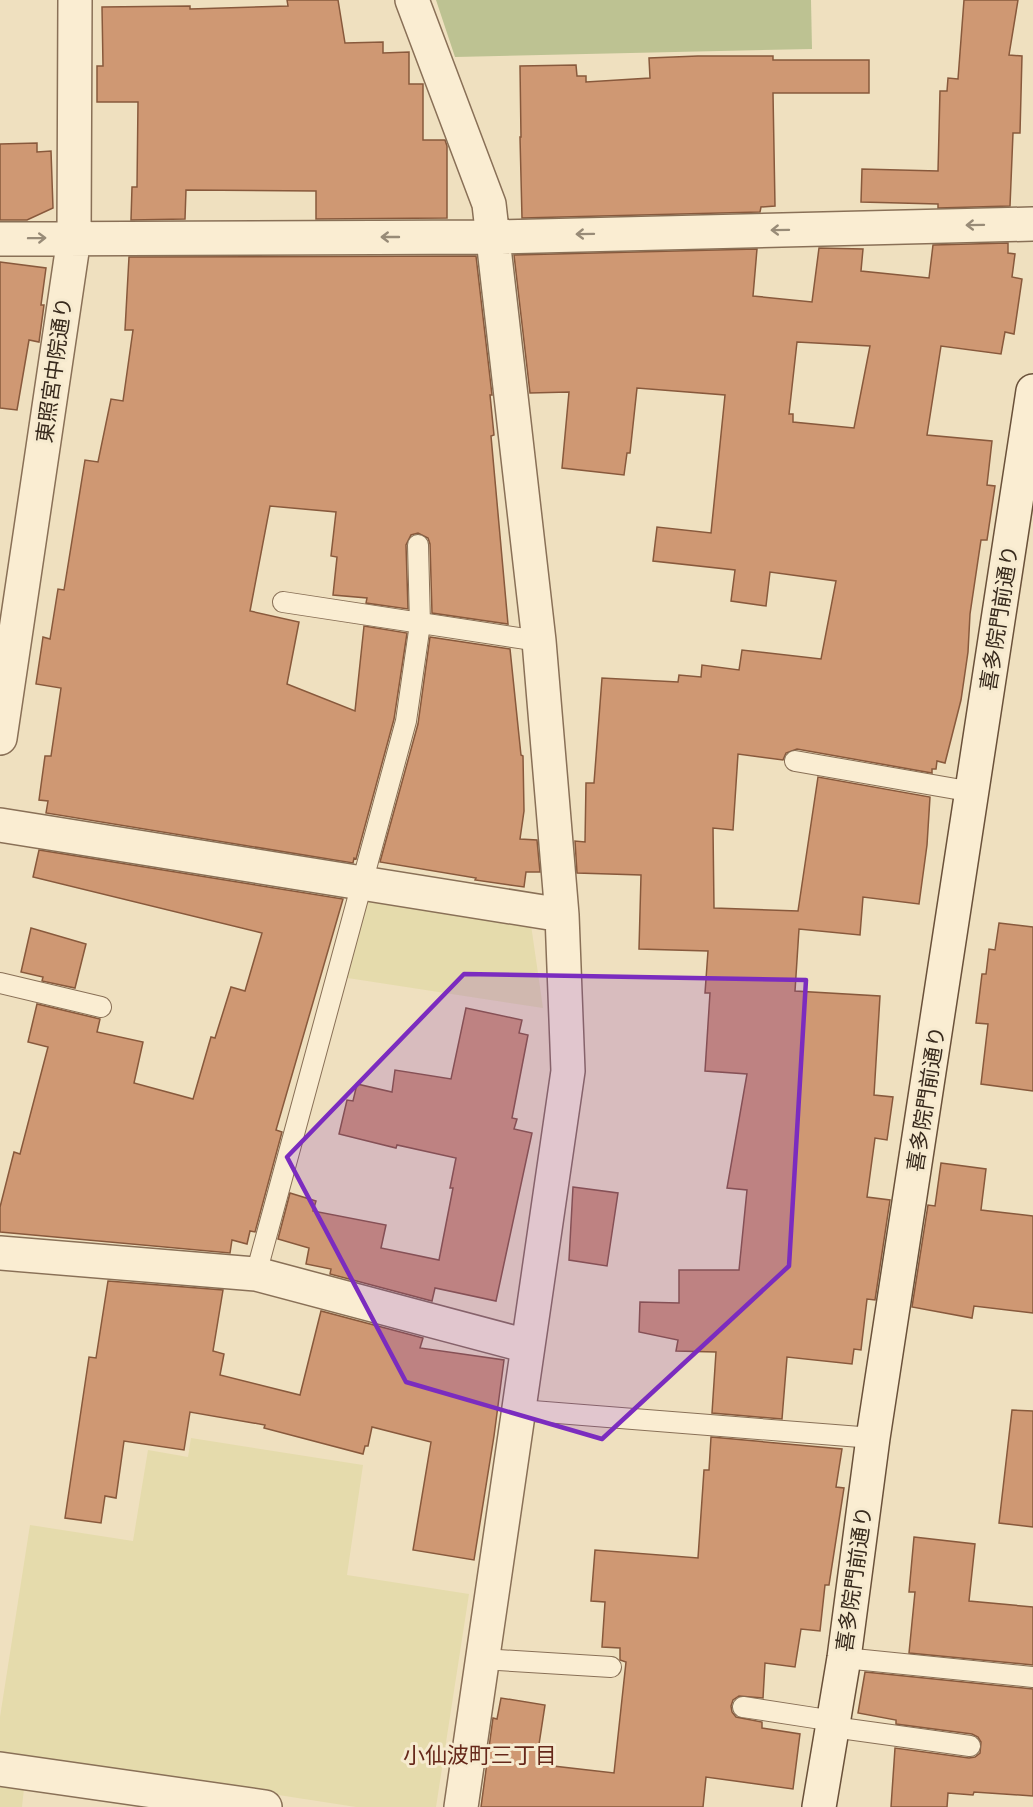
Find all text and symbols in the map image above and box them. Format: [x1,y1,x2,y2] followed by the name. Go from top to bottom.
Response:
[965,219,985,231] one-way arrow
[770,224,790,236] one-way arrow
[575,229,595,240] one-way arrow
[380,231,400,243] one-way arrow
[26,232,46,244] one-way arrow
[31,295,77,445] street label: 東照宮中院通り
[975,543,1023,693] street label: 喜多院門前通り
[902,1024,950,1174] street label: 喜多院門前通り
[831,1504,877,1654] street label: 喜多院門前通り
[403,1742,557,1769] district label: 小仙波町三丁目

